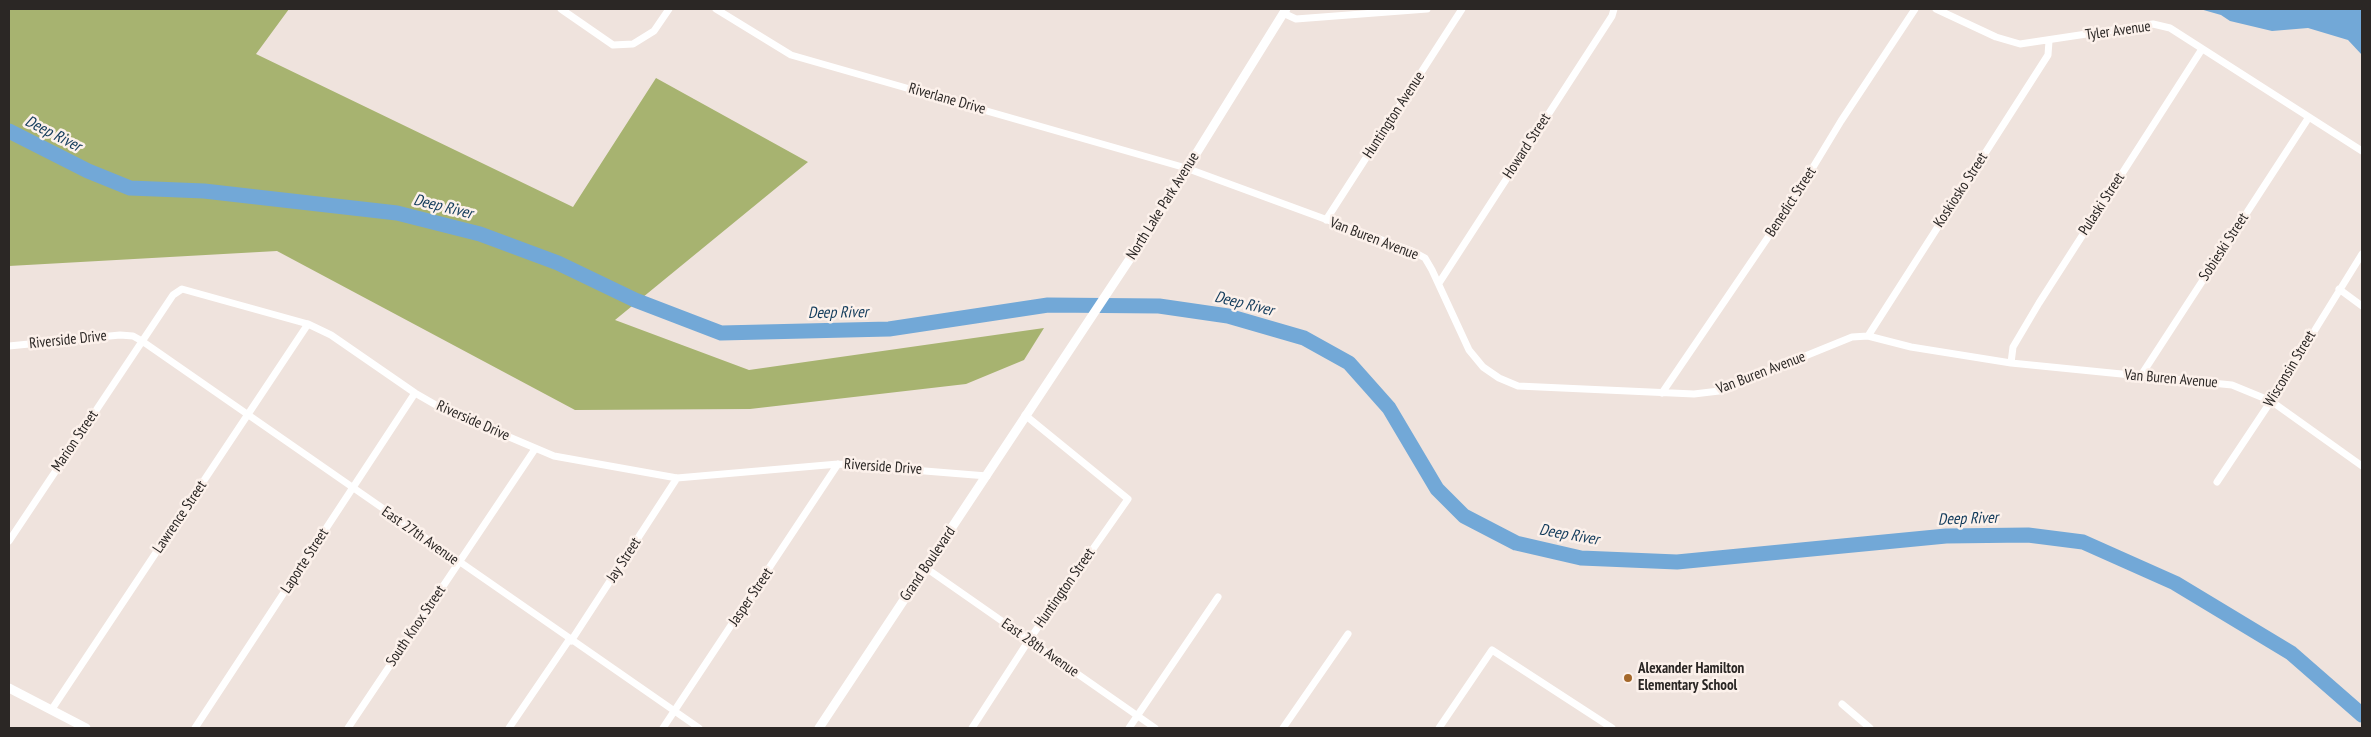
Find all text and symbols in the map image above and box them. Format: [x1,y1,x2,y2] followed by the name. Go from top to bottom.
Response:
[2084,18,2152,44] street label: Tyler Avenue
[1359,68,1429,162] street label: Huntington Avenue
[906,79,988,119] street label: Riverlane Drive
[1499,110,1555,182] street label: Howard Street
[22,112,84,156] water label: Deep River
[1123,149,1203,263] street label: North Lake Park Avenue
[1930,149,1992,231] street label: Koskiosko Street
[1762,164,1820,240] street label: Benedict Street
[2075,169,2129,239] street label: Pulaski Street
[411,190,475,224] water label: Deep River
[2195,210,2253,284] street label: Sobieski Street
[1327,214,1421,264] street label: Van Buren Avenue
[1212,287,1276,321] water label: Deep River
[808,303,868,323] water label: Deep River
[28,327,108,353] street label: Riverside Drive
[2260,328,2320,410] street label: Wisconsin Street
[1714,348,1808,398] street label: Van Buren Avenue
[2124,366,2218,392] street label: Van Buren Avenue
[434,397,512,445] street label: Riverside Drive
[48,407,102,475] street label: Marion Street
[843,455,923,479] street label: Riverside Drive
[149,477,211,557] street label: Lawrence Street
[378,503,462,569] street label: East 27th Avenue
[1938,508,1998,530] water label: Deep River
[1538,520,1600,550] water label: Deep River
[897,523,959,605] street label: Grand Boulevard
[277,525,333,597] street label: Laporte Street
[603,534,645,586] street label: Jay Street
[1031,545,1099,631] street label: Huntington Street
[725,565,777,629] street label: Jasper Street
[382,582,450,670] street label: South Knox Street
[998,615,1082,681] street label: East 28th Avenue
[1638,660,1744,695] place label: Alexander Hamilton Elementary School
[1622,672,1634,684] marker: Alexander Hamilton Elementary School

